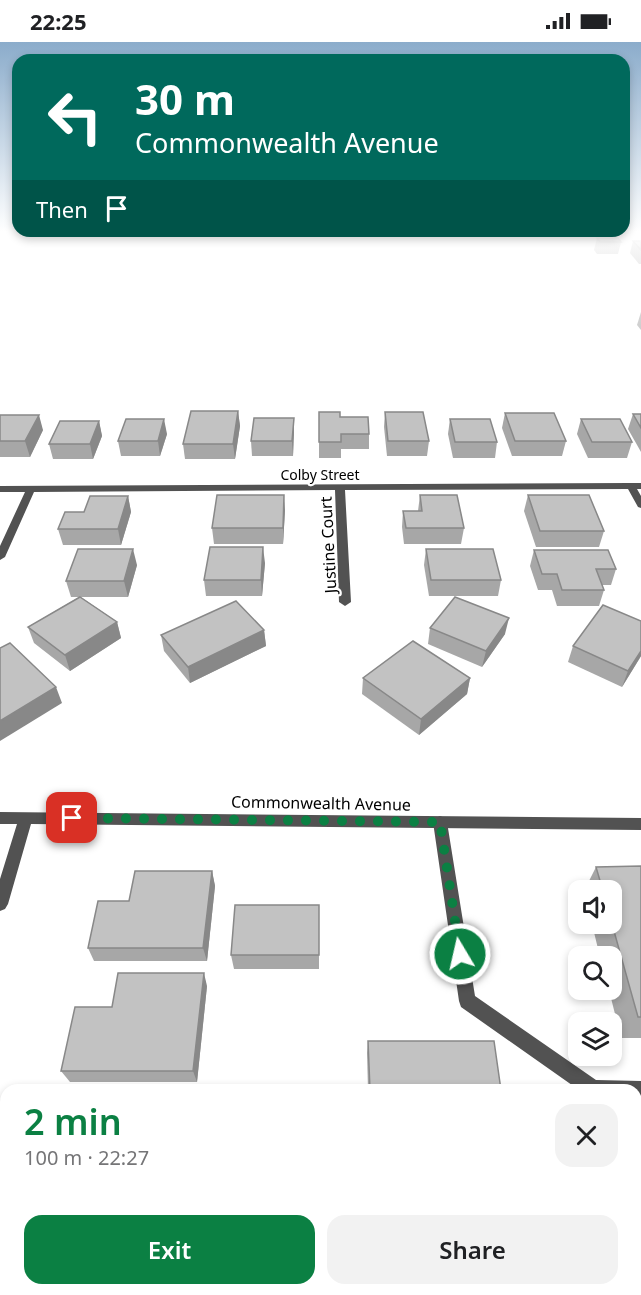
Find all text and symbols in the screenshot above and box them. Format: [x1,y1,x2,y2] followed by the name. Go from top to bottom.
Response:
[30,6,87,36] text: 22:25
[135,70,235,127] text: 30 m
[36,78,114,156] icon: left
[135,124,439,161] text: Commonwealth Avenue
[100,192,133,225] icon: arrive
[36,194,88,224] text: Then
[280,465,360,484] street label: Colby Street
[314,496,342,596] street label: Justine Court
[231,790,411,816] street label: Commonwealth Avenue
[46,792,97,843] pin
[55,801,88,834] icon: arrive
[568,880,622,1066] map controls
[568,880,622,934] button: sound
[428,922,492,986] position arrow
[568,946,622,1000] button: search
[568,1012,622,1066] button: layers
[24,1097,122,1146] text: 2 min
[555,1104,618,1167] button: close
[24,1144,149,1171] text: 100 m · 22:27
[24,1215,315,1284] button: Exit
[327,1215,618,1284] button: Share

